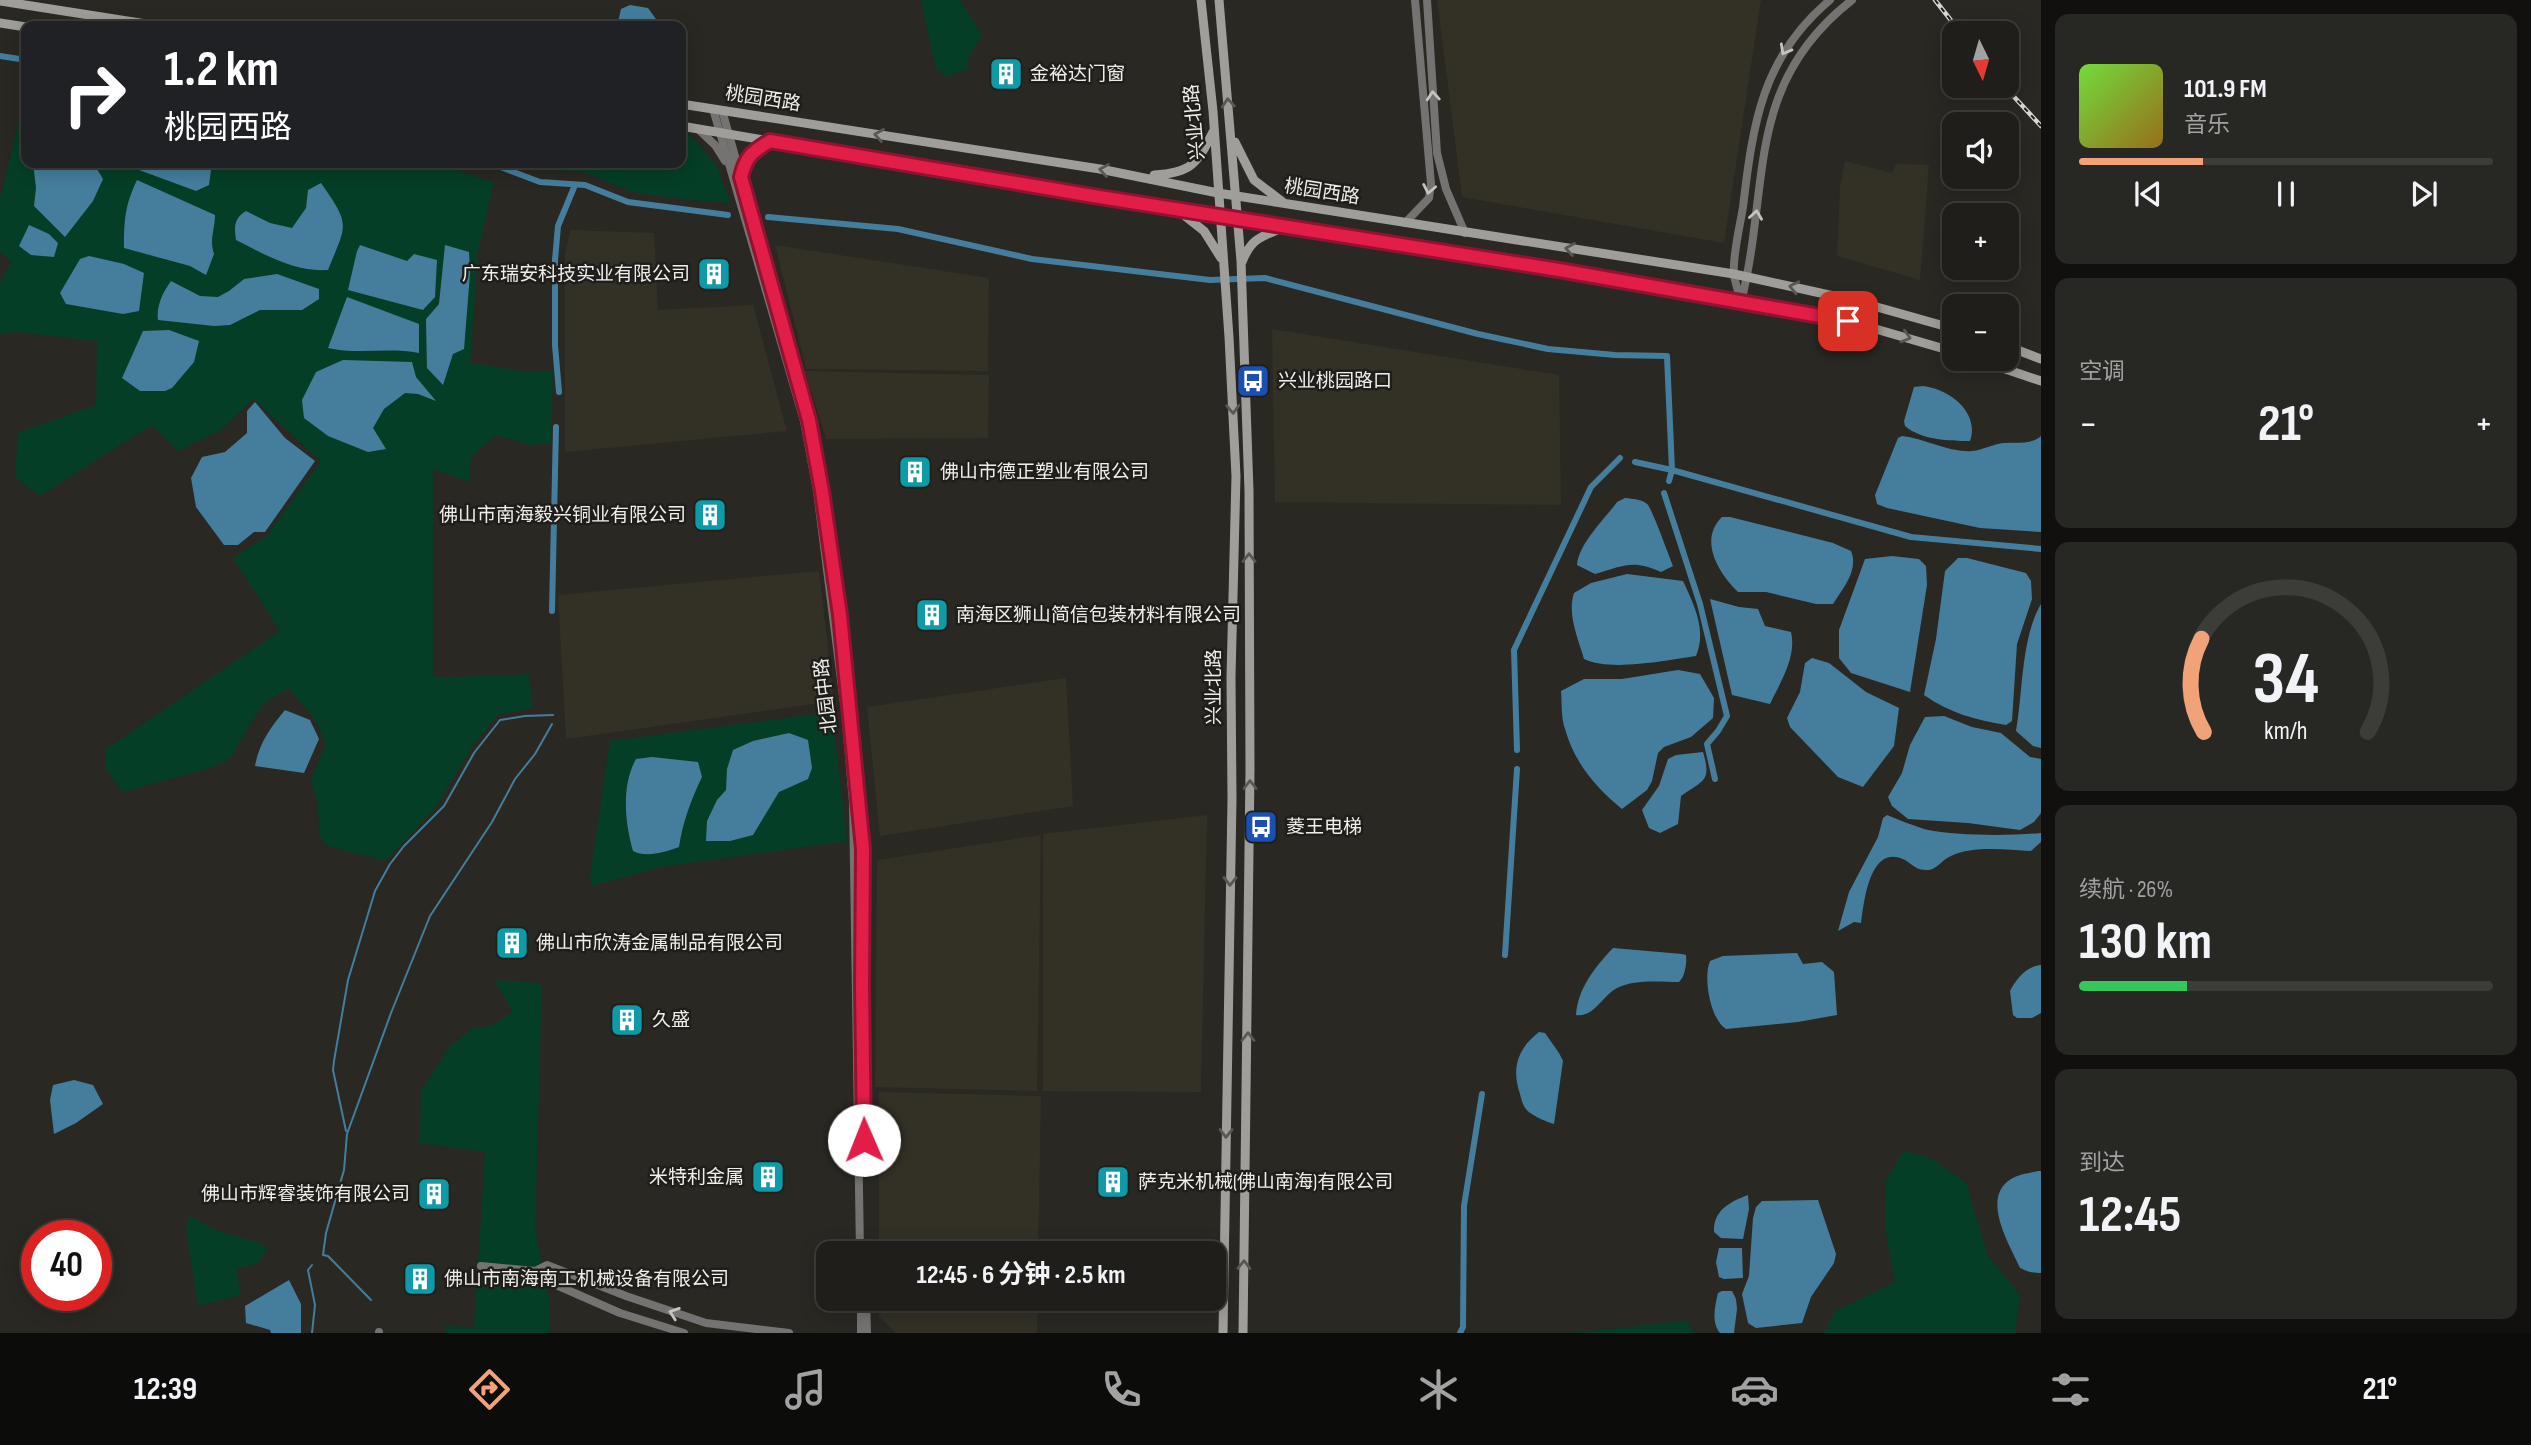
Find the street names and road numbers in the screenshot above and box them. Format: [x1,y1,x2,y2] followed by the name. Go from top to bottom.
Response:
[724,82,802,116] street label: 桃园西路
[1180,83,1210,161] street label: 兴业北路
[1283,175,1361,209] street label: 桃园西路
[1203,649,1226,725] street label: 兴业北路
[810,657,842,735] street label: 北园中路

